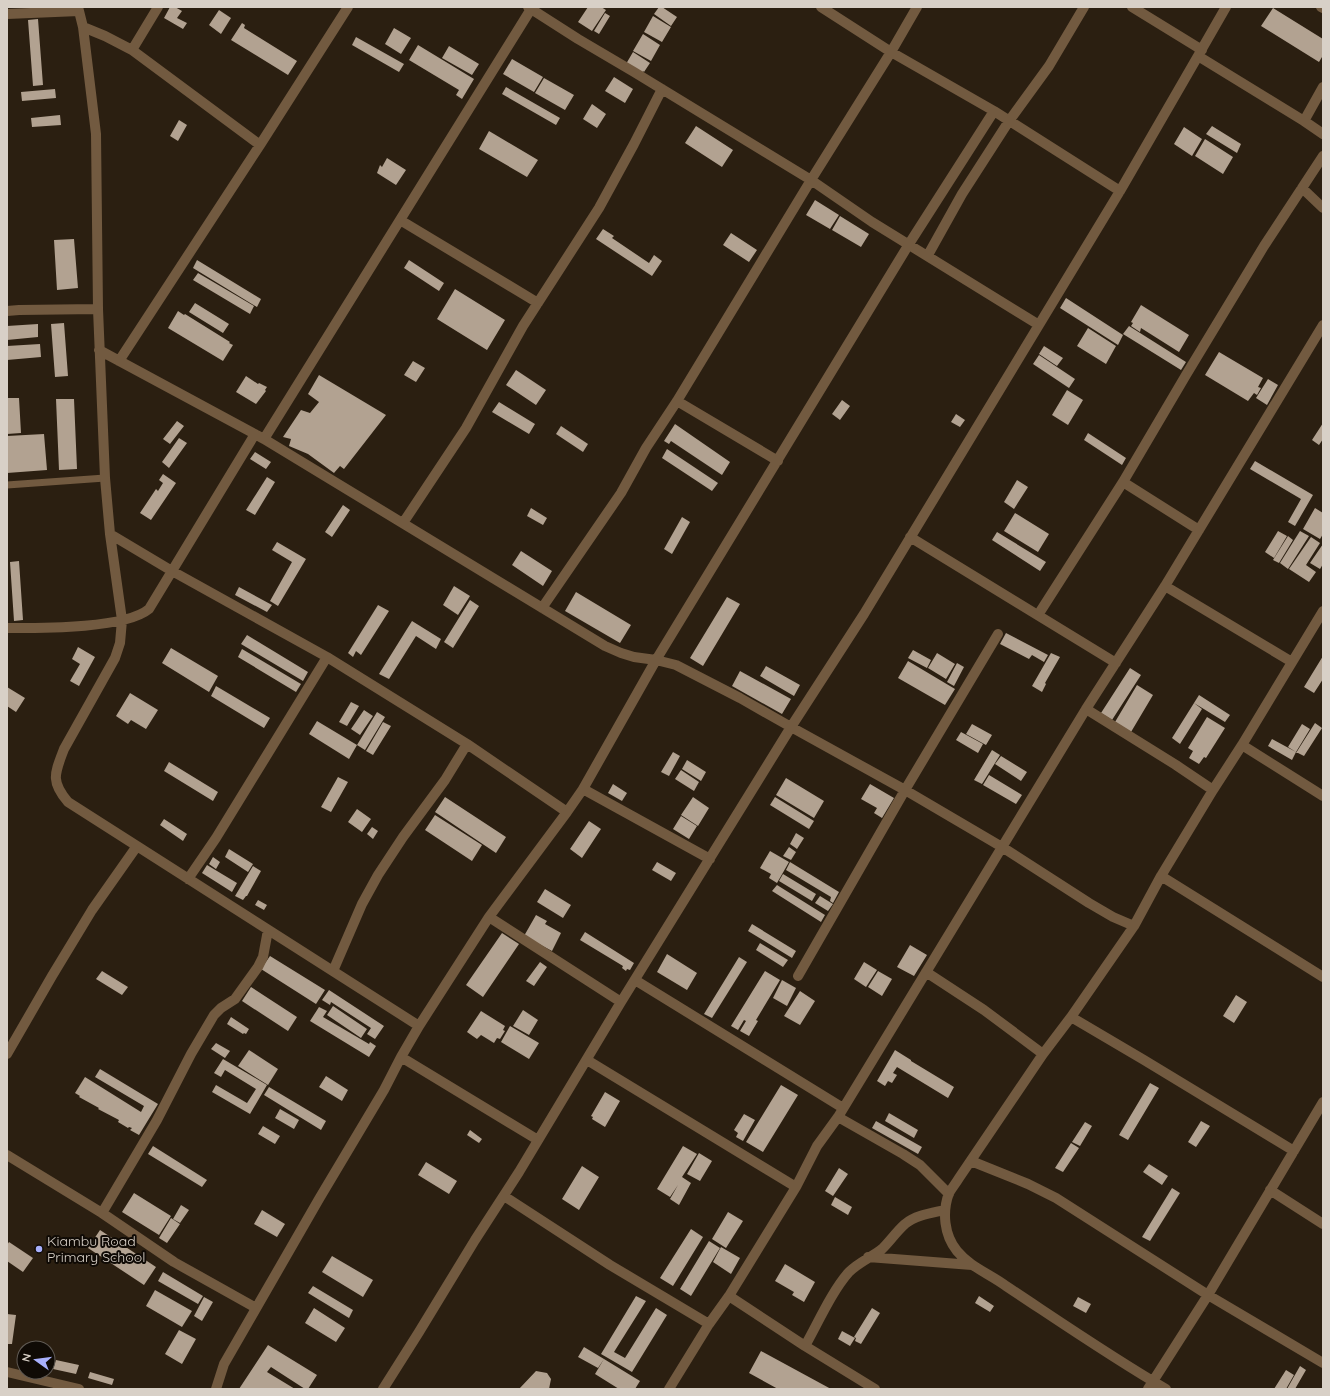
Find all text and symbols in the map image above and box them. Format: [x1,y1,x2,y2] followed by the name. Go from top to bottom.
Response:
[47,1232,145,1266] place label: Kiambu Road Primary School
[34,1244,44,1254] marker: Kiambu Road Primary School
[16,1340,56,1380] north arrow
[19,1352,34,1363] text: N

